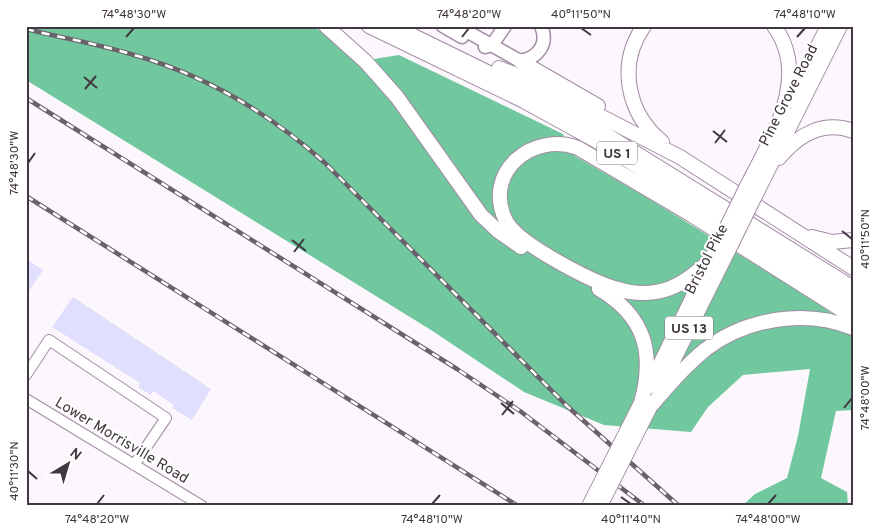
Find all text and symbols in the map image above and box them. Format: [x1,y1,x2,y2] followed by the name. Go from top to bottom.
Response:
[102,7,166,23] text: 74°48'30"W
[437,7,501,23] text: 74°48'20"W
[551,7,611,23] text: 40°11'50"N
[774,7,836,23] text: 74°48'10"W
[756,42,823,150] street label: Pine Grove Road
[7,131,23,195] text: 74°48'30"W
[597,142,637,164] road number: US 1
[858,209,874,269] text: 40°11'50"N
[682,221,733,298] street label: Bristol Pike
[665,316,713,339] road number: US 13
[858,365,874,431] text: 74°48'00"W
[51,394,192,489] street label: Lower Morrisville Road
[42,440,92,490] north arrow
[7,441,23,501] text: 40°11'30"N
[66,445,84,465] text: N
[65,512,129,528] text: 74°48'20"W
[401,512,463,528] text: 74°48'10"W
[601,512,661,528] text: 40°11'40"N
[735,512,801,528] text: 74°48'00"W

